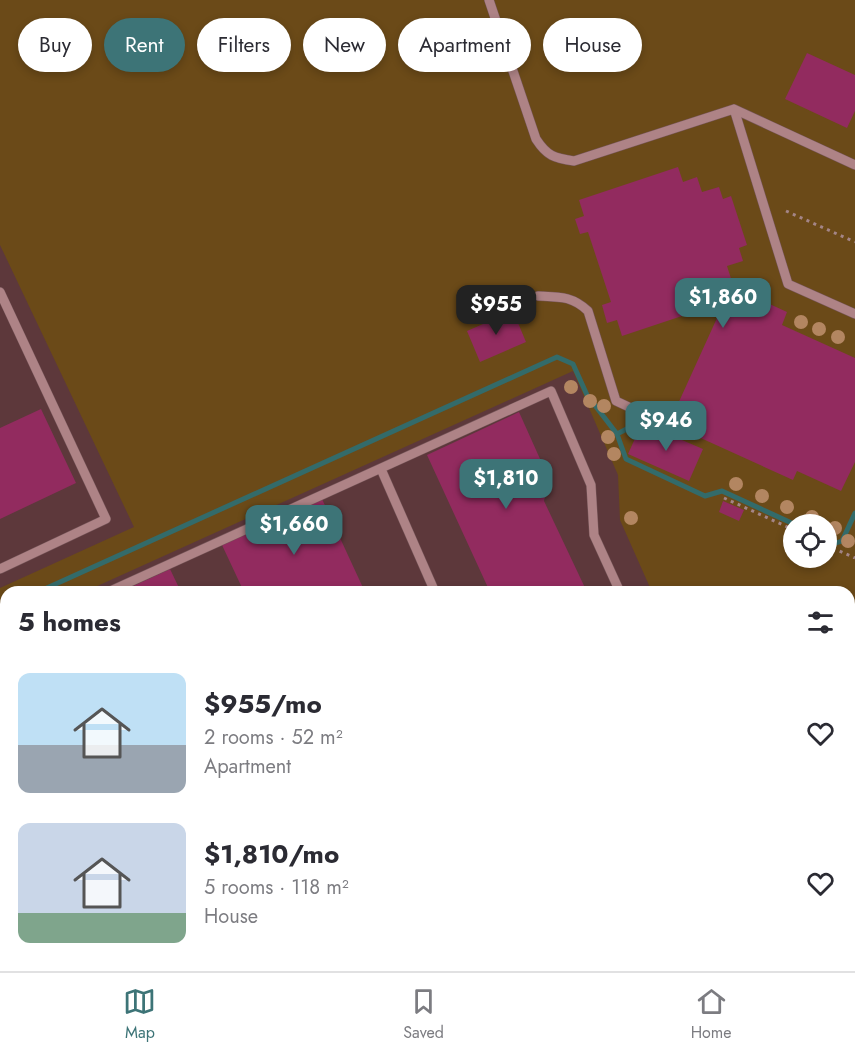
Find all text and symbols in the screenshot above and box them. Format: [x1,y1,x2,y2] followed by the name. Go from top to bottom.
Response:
[18,18,92,72] chip: Buy
[104,18,185,72] chip: Rent
[197,18,291,72] chip: Filters
[303,18,386,72] chip: New
[398,18,531,72] chip: Apartment
[543,18,642,72] chip: House
[674,278,772,329] pin: $1,860
[689,283,757,312] text: $1,860
[460,285,532,336] pin: $955
[470,290,522,319] text: $955
[630,401,702,452] pin: $946
[639,406,693,435] text: $946
[457,459,555,510] pin: $1,810
[473,464,539,493] text: $1,810
[245,505,343,556] pin: $1,660
[259,510,329,539] text: $1,660
[783,514,837,568] map controls
[783,514,837,568] button: locate
[18,603,121,641] text: 5 homes
[804,606,837,639] icon: filters
[204,685,322,723] text: $955/mo
[66,697,138,769] icon: home
[804,717,837,750] icon: heart
[204,723,343,752] text: 2 rooms · 52 m²
[204,752,291,781] text: Apartment
[204,835,339,873] text: $1,810/mo
[66,847,138,919] icon: home
[804,867,837,900] icon: heart
[204,873,349,902] text: 5 rooms · 118 m²
[204,902,258,931] text: House
[123,985,156,1044] tab: Map
[403,985,444,1044] tab: Saved
[691,985,732,1044] tab: Home

